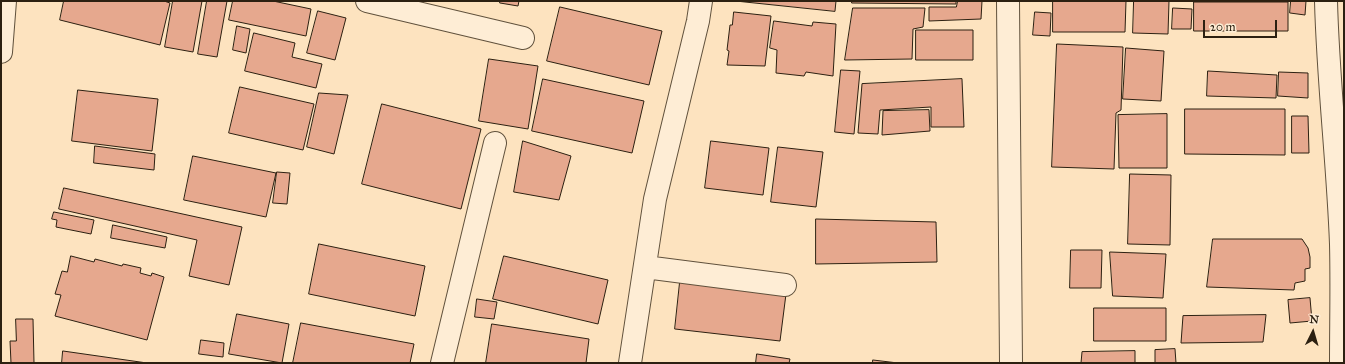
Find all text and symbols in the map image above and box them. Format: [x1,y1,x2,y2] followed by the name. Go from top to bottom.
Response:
[1205,12,1279,38] scale bar
[1210,20,1236,34] text: 20 m
[1293,312,1333,352] north arrow
[1309,313,1319,326] text: N

